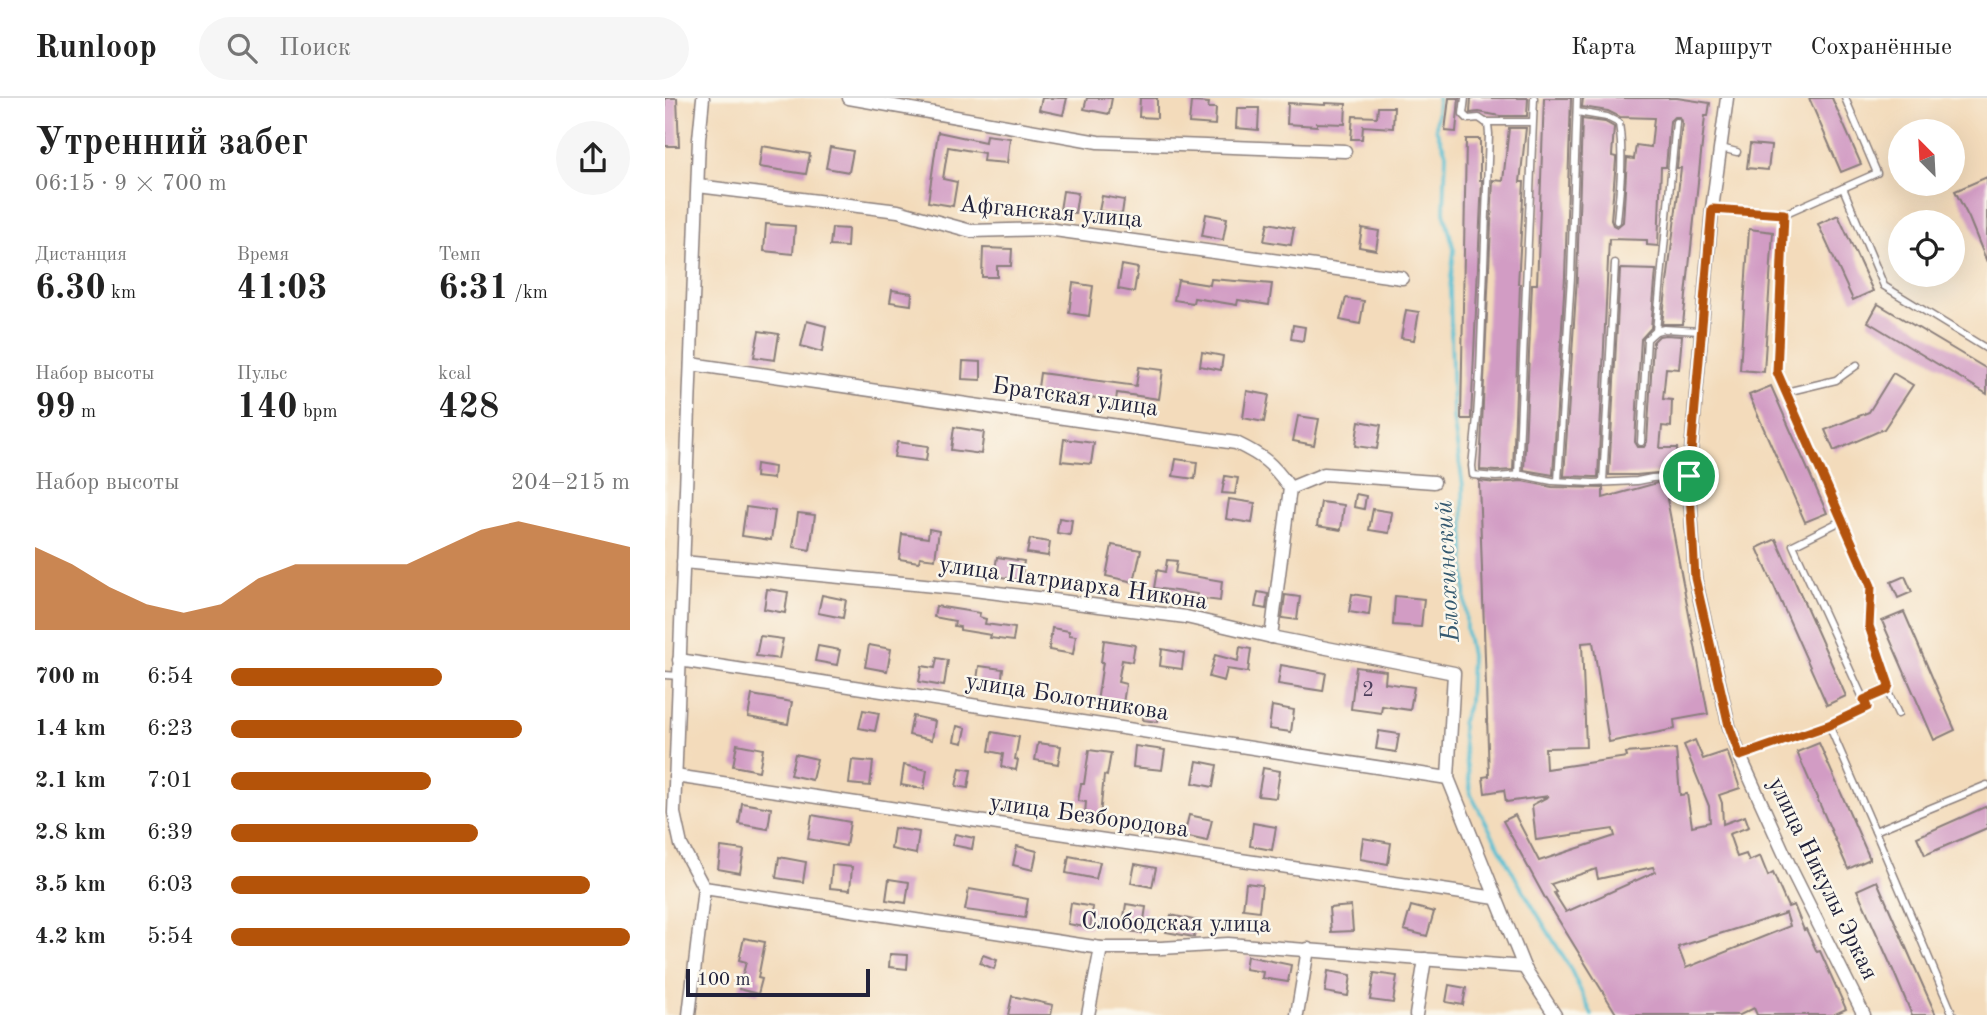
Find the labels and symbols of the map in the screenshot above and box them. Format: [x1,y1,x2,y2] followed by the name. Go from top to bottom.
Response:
[1888,119,1965,196] north arrow
[958,193,1144,233] street label: Афганская улица
[990,374,1160,422] street label: Братская улица
[1659,446,1719,506] pin
[1431,499,1465,643] water label: Блохинский
[937,553,1209,615] street label: улица Патриарха Никона
[964,670,1171,726] street label: улица Болотникова
[1362,680,1374,701] house number: 2
[1763,774,1881,984] street label: улица Никулы Эркая
[988,791,1190,843] street label: улица Безбородова
[1081,910,1271,938] street label: Слободская улица
[686,966,870,998] scale bar

